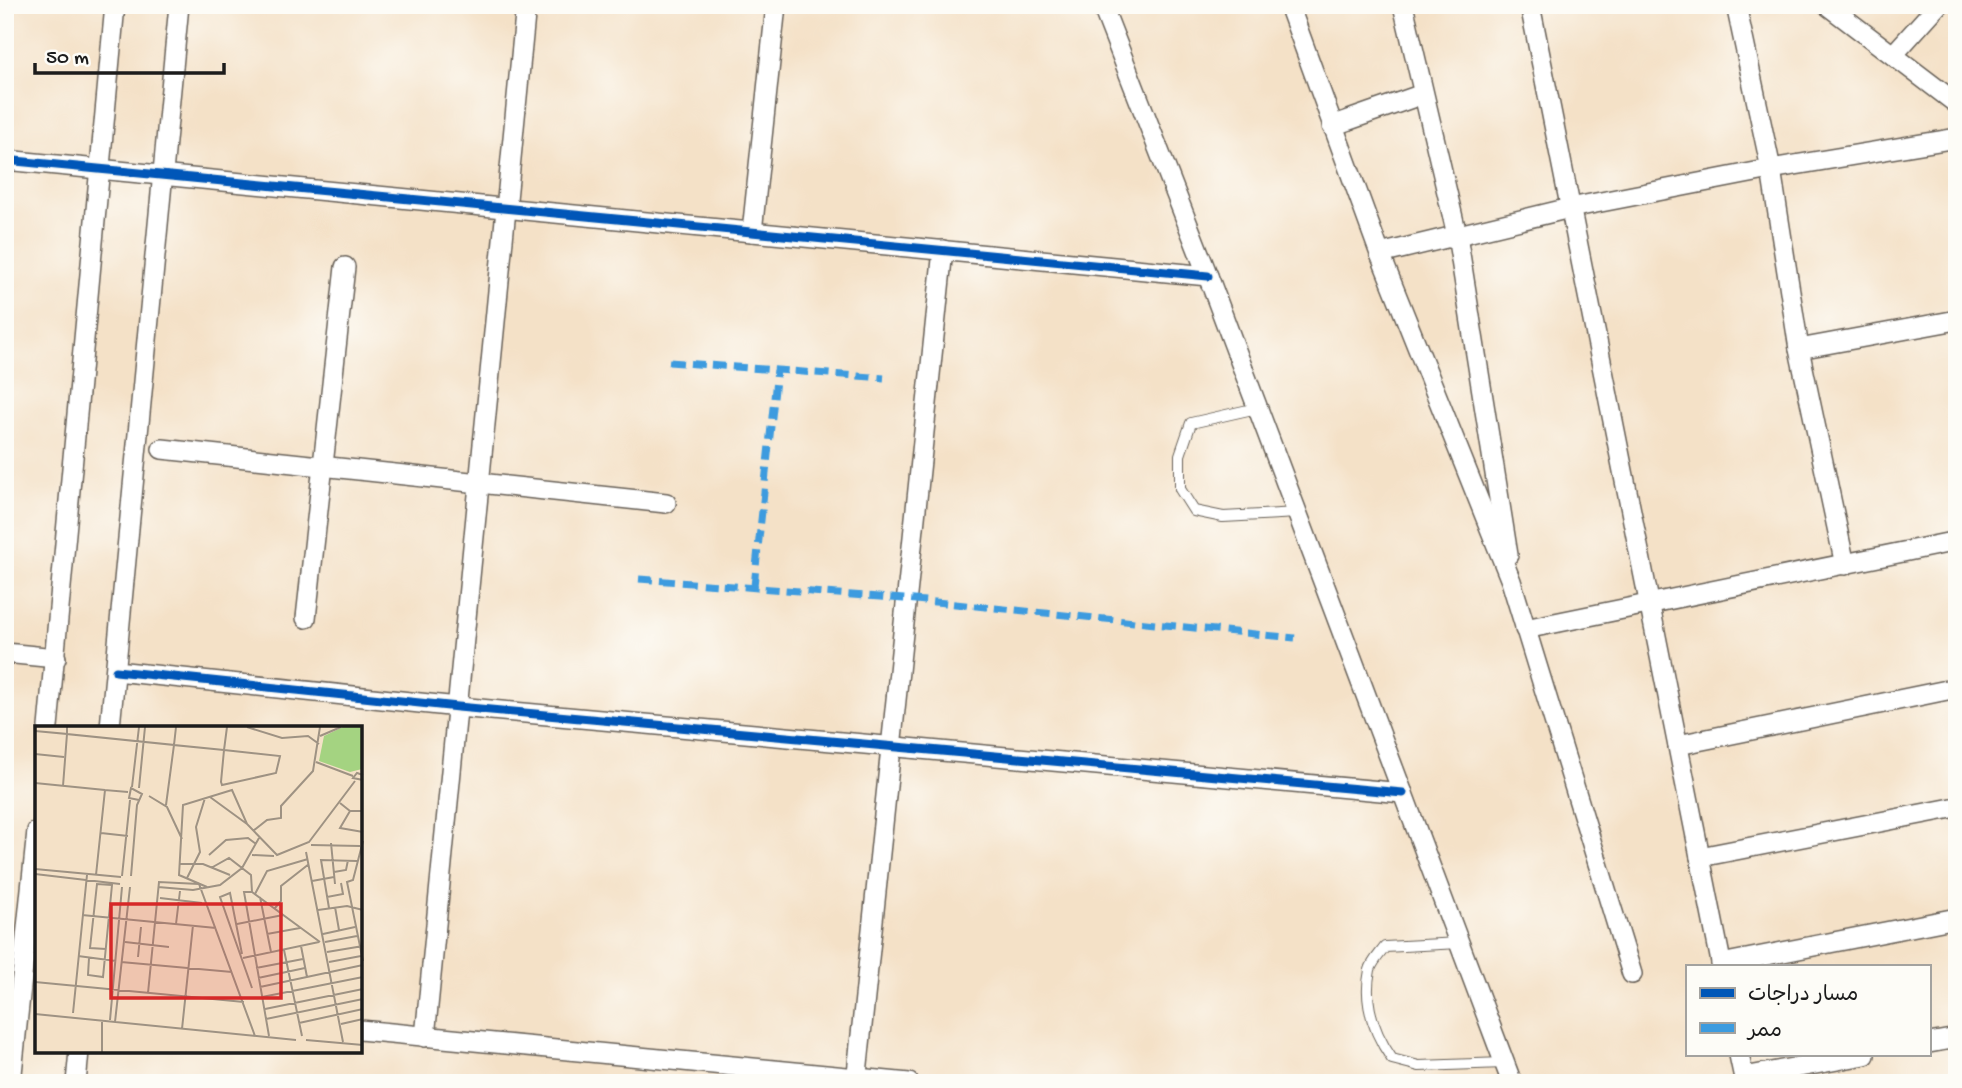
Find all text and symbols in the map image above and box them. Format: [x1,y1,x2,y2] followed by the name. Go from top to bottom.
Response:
[35,32,224,76] scale bar
[46,47,89,72] text: 50 m
[35,726,362,1053] inset map
[1686,965,1930,1056] legend
[1748,984,1858,1009] text: مسار دراجات
[1746,1020,1782,1045] text: ممر

